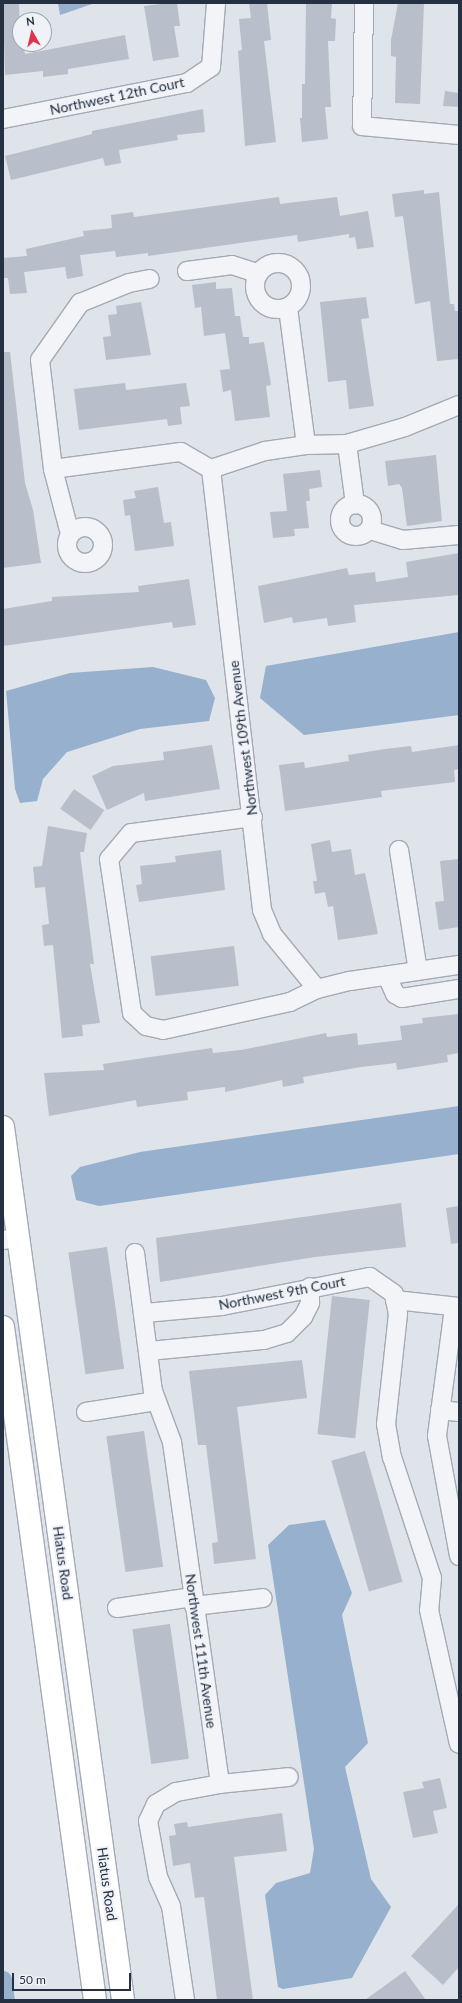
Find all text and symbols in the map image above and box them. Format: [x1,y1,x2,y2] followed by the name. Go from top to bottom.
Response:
[12,12,52,52] north arrow
[25,14,35,28] text: N
[48,74,186,118] street label: Northwest 12th Court
[225,659,261,817] street label: Northwest 109th Avenue
[217,1272,347,1314] street label: Northwest 9th Court
[50,1525,76,1601] street label: Hiatus Road
[182,1572,220,1730] street label: Northwest 111th Avenue
[94,1846,120,1922] street label: Hiatus Road
[14,1965,133,1991] scale bar
[19,1972,46,1987] text: 50 m

